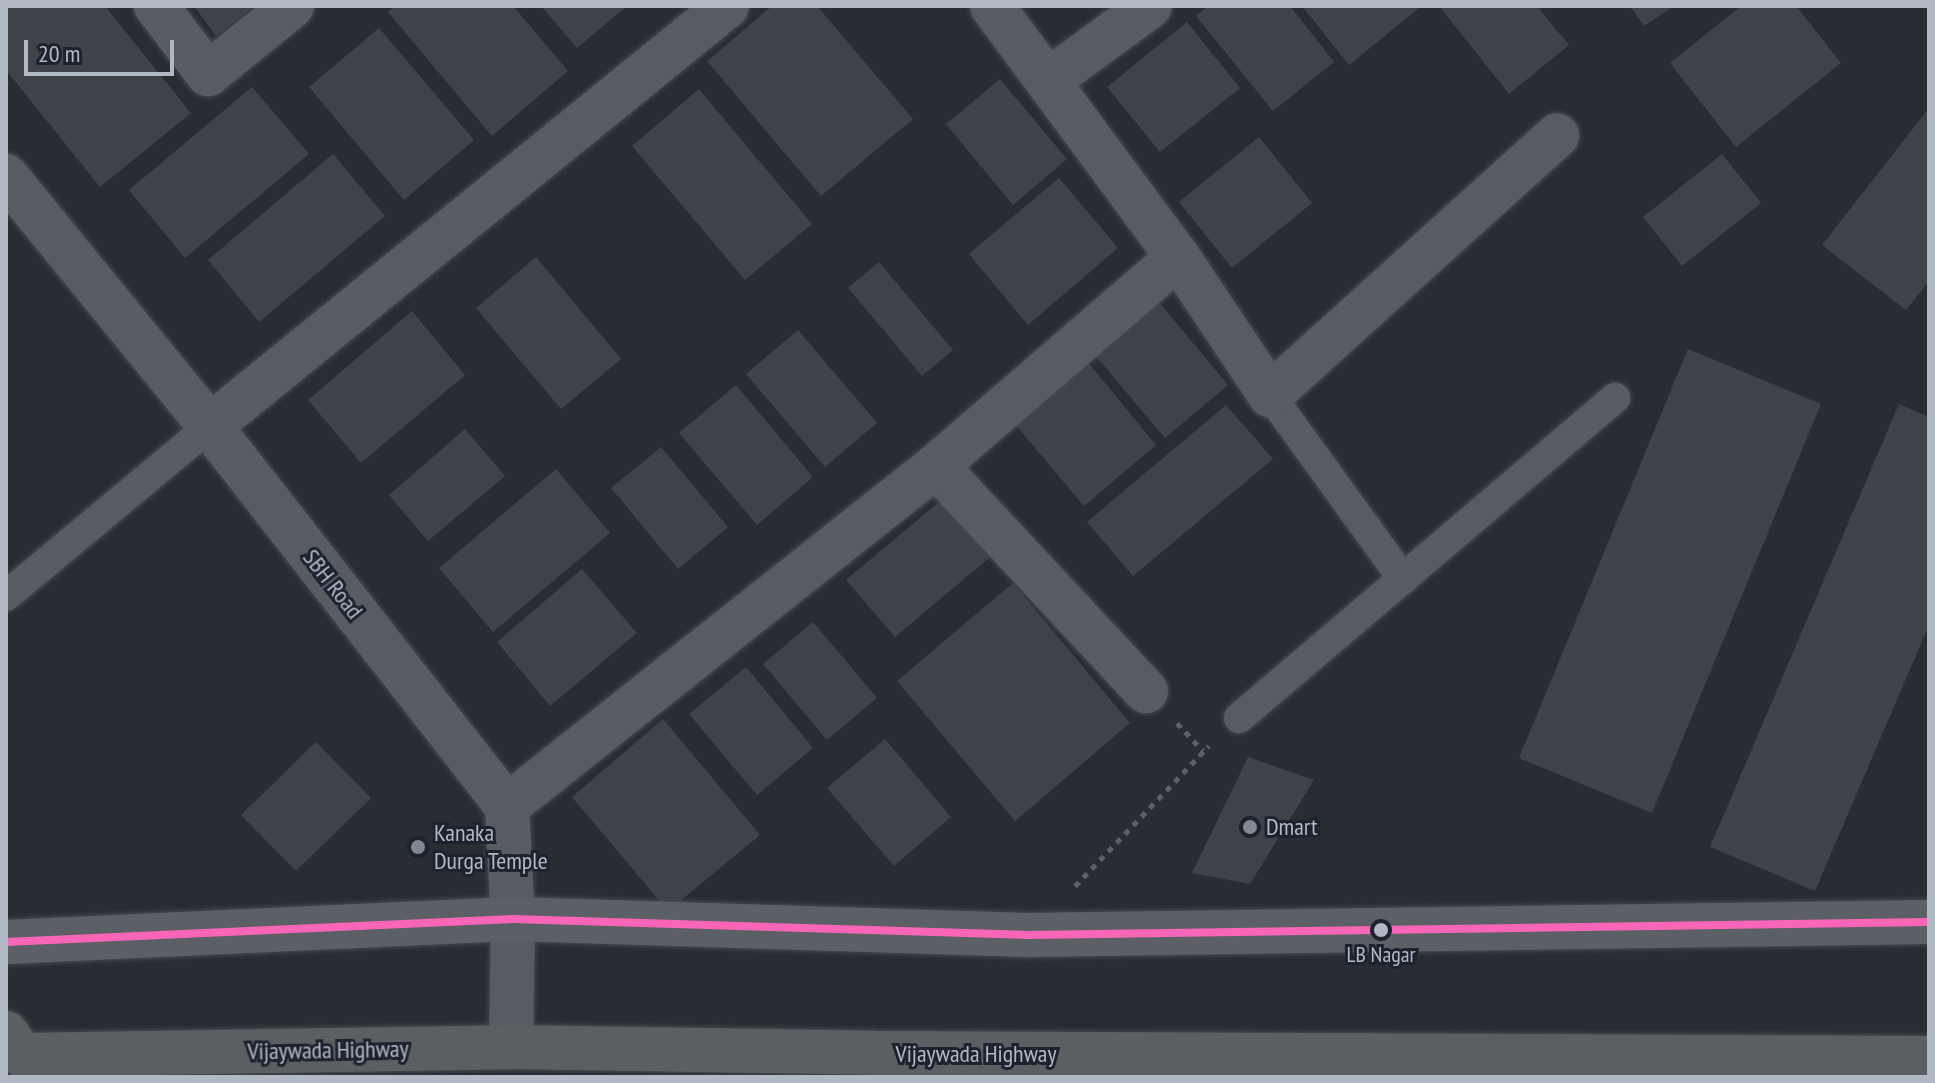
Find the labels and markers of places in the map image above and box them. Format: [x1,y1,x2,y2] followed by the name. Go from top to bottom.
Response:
[1266,813,1318,841] place label: Dmart
[1241,818,1259,836] marker: Dmart
[434,819,548,875] place label: Kanaka Durga Temple
[409,838,427,856] marker: Kanaka Durga Temple
[1373,922,1389,938] marker: LB Nagar
[1346,942,1416,968] place label: LB Nagar

